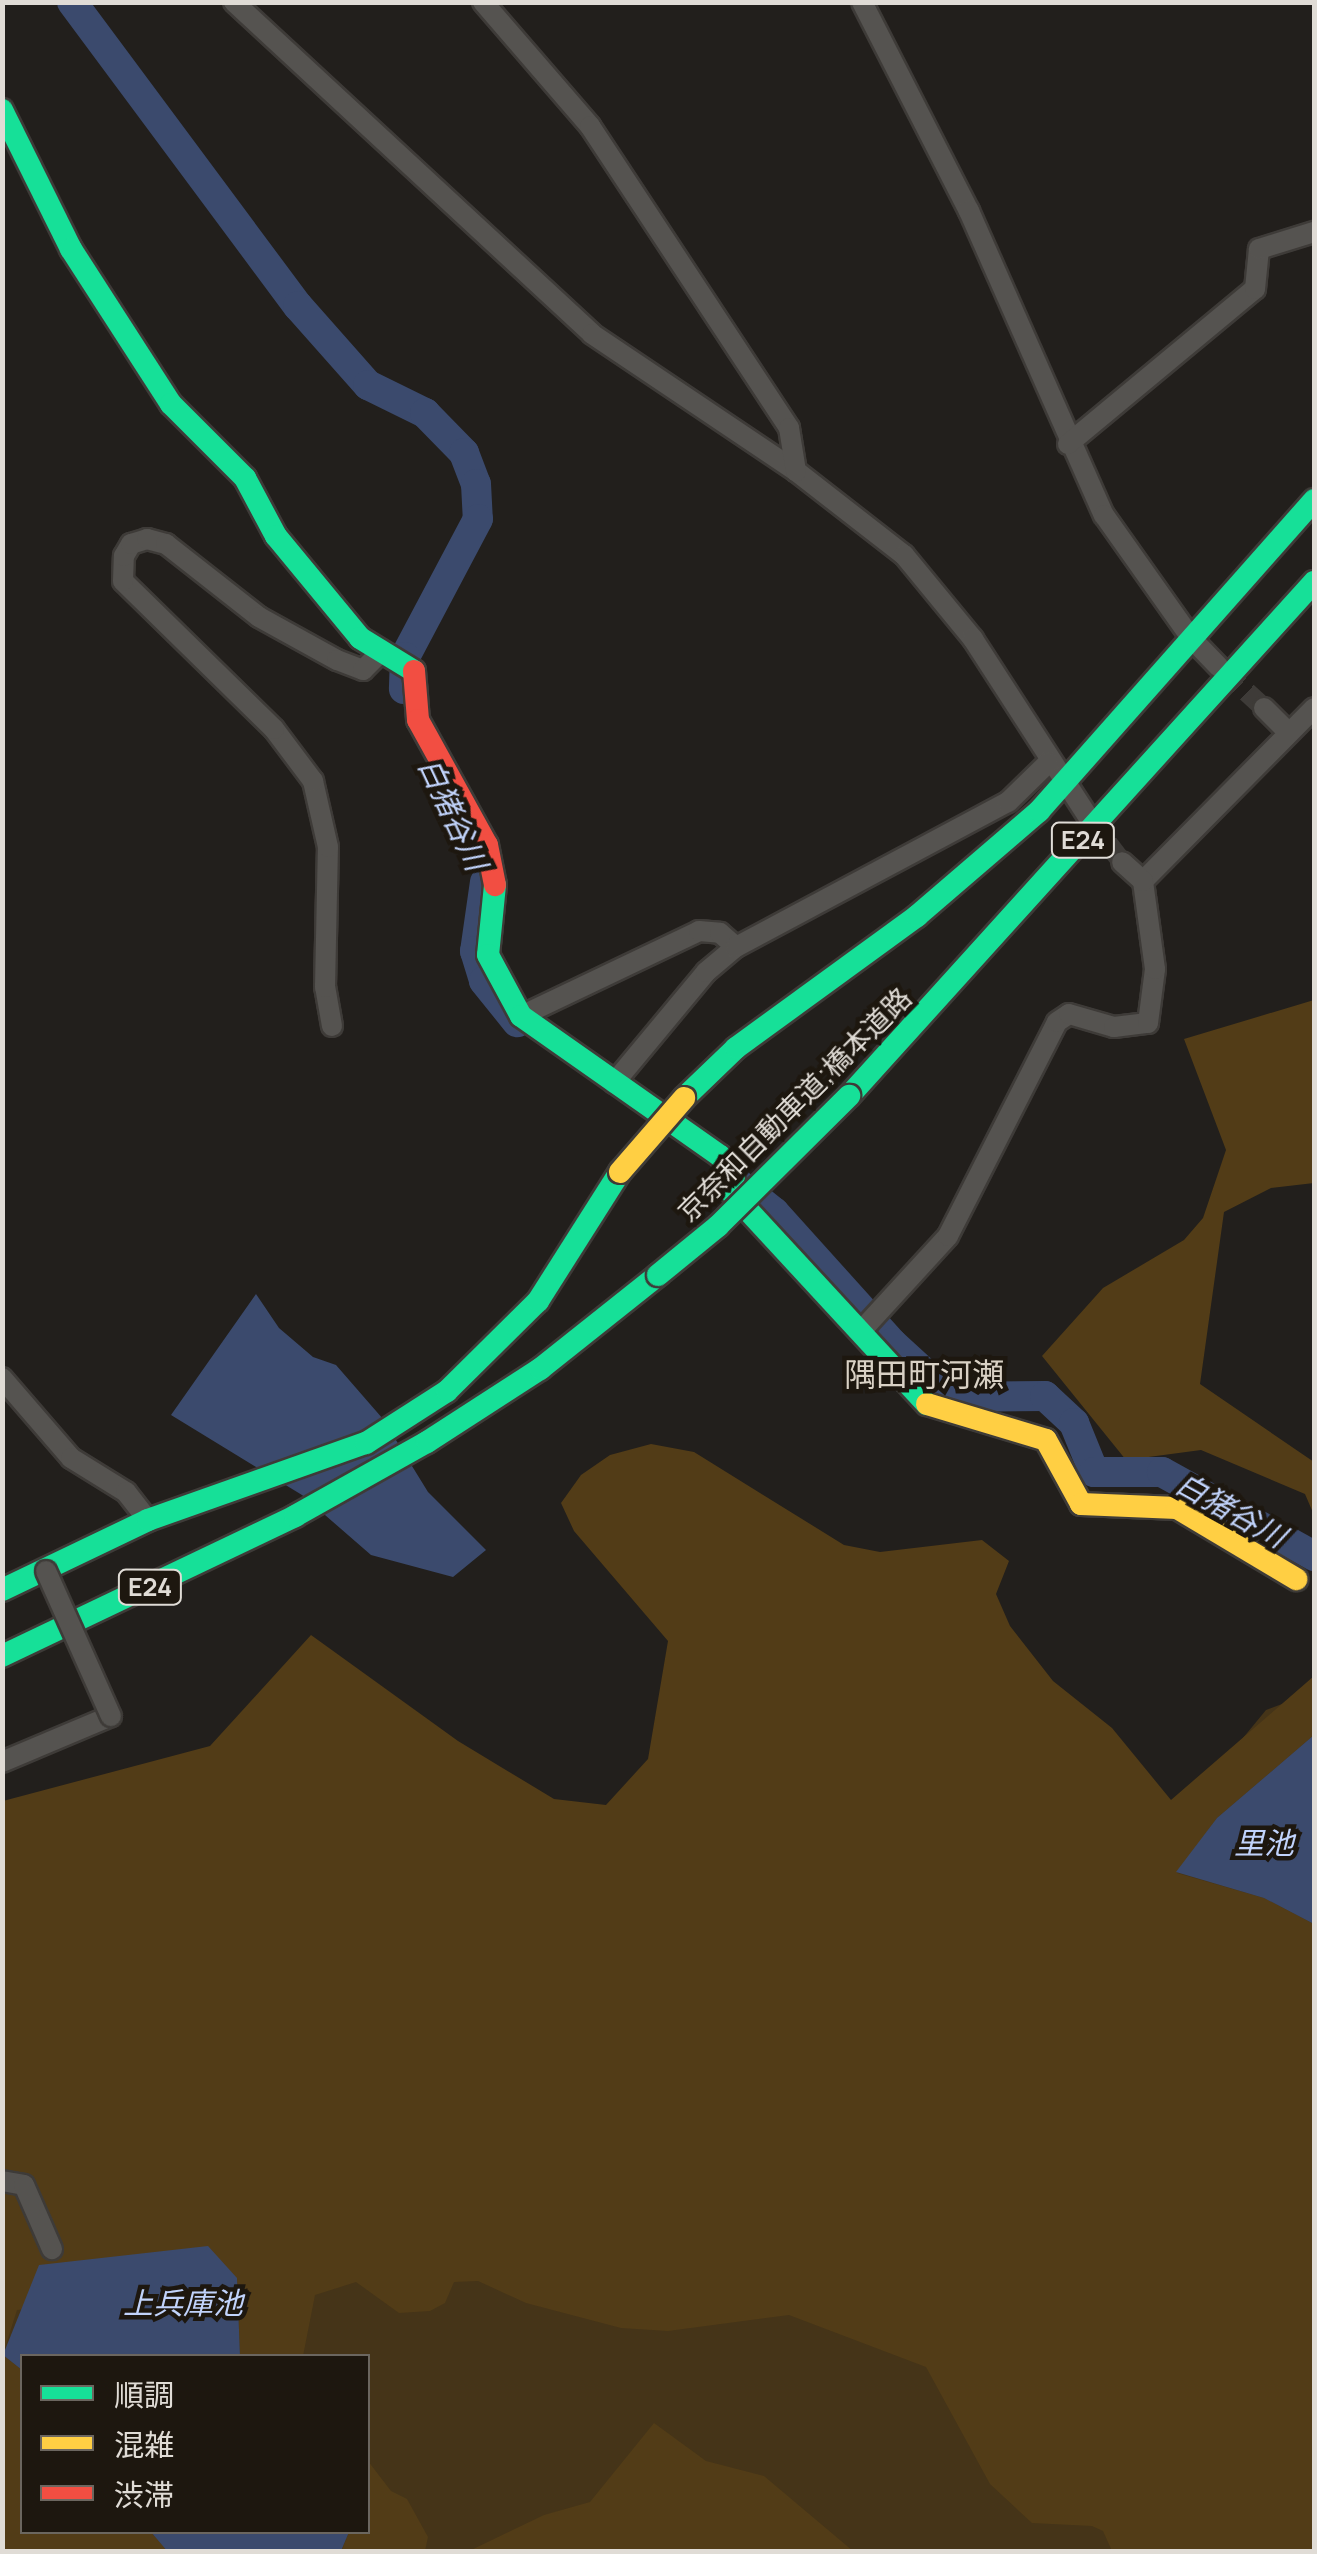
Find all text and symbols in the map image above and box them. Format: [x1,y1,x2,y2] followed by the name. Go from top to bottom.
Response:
[411,752,495,876] water label: 白猪谷川
[1050,820,1116,860] road number: E24
[670,980,918,1228] street label: 京奈和自動車道;橋本道路
[844,1355,1004,1393] district label: 隅田町河瀬
[1170,1465,1292,1555] water label: 白猪谷川
[118,1567,182,1607] road number: E24
[1234,1825,1294,1861] water label: 里池
[123,2285,243,2321] water label: 上兵庫池
[20,2354,370,2534] legend
[114,2374,174,2415] text: 順調
[114,2424,174,2465] text: 混雑
[114,2474,174,2515] text: 渋滞

